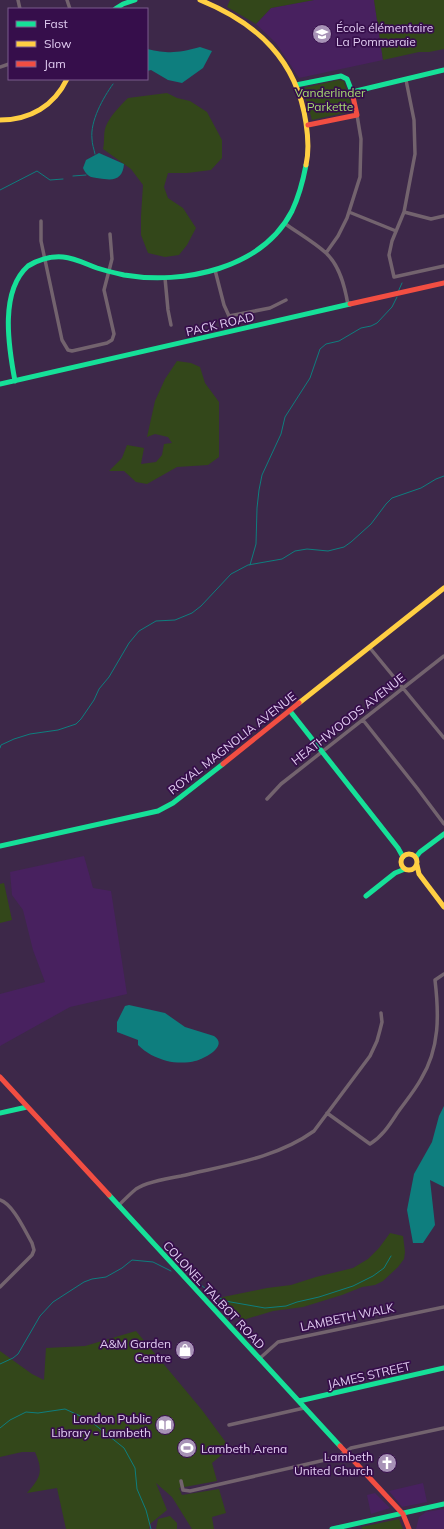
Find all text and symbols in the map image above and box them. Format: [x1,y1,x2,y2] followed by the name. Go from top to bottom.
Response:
[8,8,148,80] legend
[44,16,68,31] text: Fast
[336,20,433,49] place label: École élémentaire La Pommeraie
[311,23,333,45] school or university icon: École élémentaire La Pommeraie
[44,36,72,51] text: Slow
[44,56,66,71] text: Jam
[295,85,366,114] park label: Vanderlinder Parkette
[184,309,256,339] street label: PACK ROAD
[288,670,408,768] street label: HEATHWOODS AVENUE
[165,688,299,798] street label: ROYAL MAGNOLIA AVENUE
[160,1238,268,1352] street label: COLONEL TALBOT ROAD
[299,1300,396,1334] street label: LAMBETH WALK
[100,1336,171,1365] place label: A&M Garden Centre
[174,1339,196,1361] shop icon: A&M Garden Centre
[326,1358,413,1392] street label: JAMES STREET
[51,1411,151,1440] place label: London Public Library - Lambeth
[154,1414,176,1436] library icon: London Public Library - Lambeth
[176,1437,198,1459] sports icon: Lambeth Arena
[201,1441,287,1456] place label: Lambeth Arena
[294,1449,373,1478] place label: Lambeth United Church
[376,1452,398,1474] church icon: Lambeth United Church

